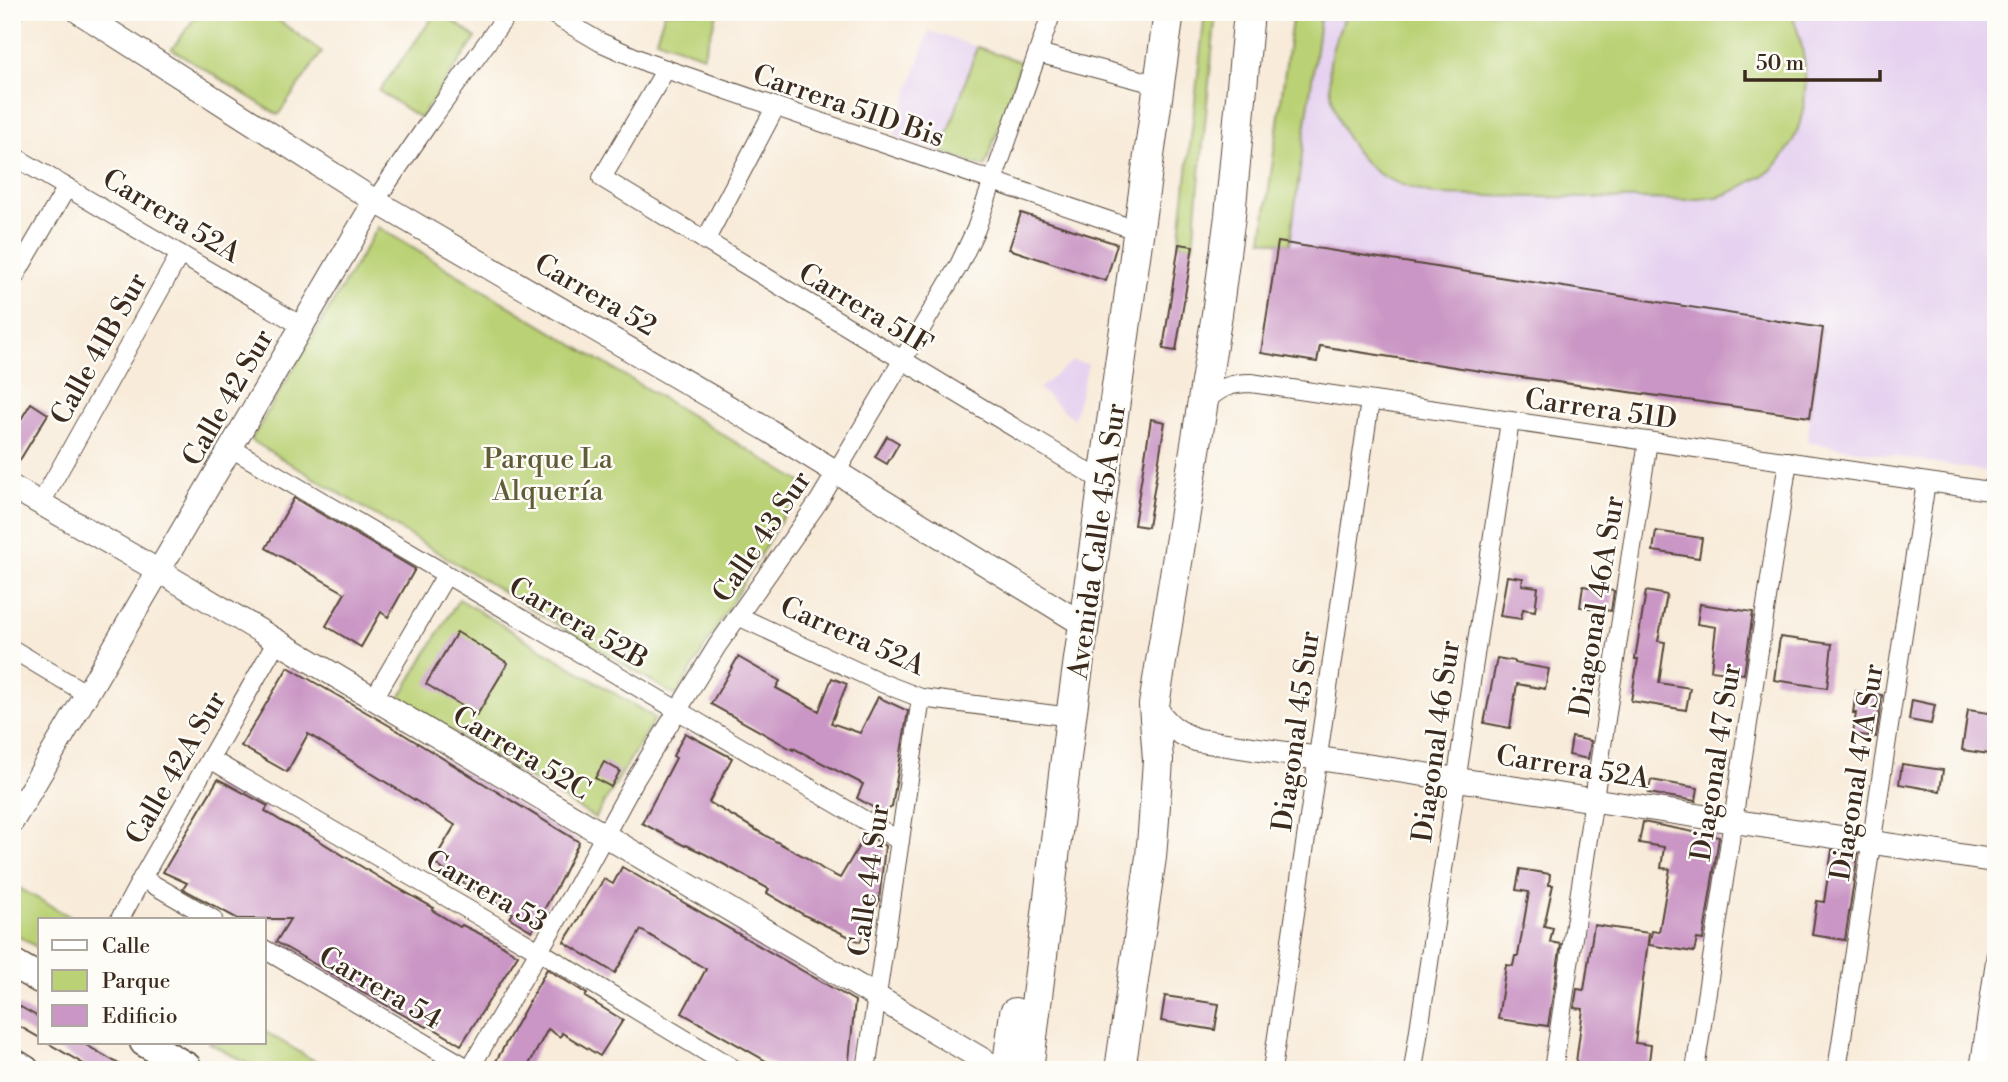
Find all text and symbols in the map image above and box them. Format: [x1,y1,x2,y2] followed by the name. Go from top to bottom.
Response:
[1745,38,1880,82] scale bar
[1756,51,1804,77] text: 50 m
[748,57,949,156] street label: Carrera 51D Bis
[96,161,247,272] street label: Carrera 52A
[528,246,663,344] street label: Carrera 52
[792,256,938,363] street label: Carrera 51F
[43,267,155,431] street label: Calle 41B Sur
[175,323,282,472] street label: Calle 42 Sur
[1522,381,1679,437] street label: Carrera 51D
[1061,401,1134,682] street label: Avenida Calle 45A Sur
[483,442,614,509] park label: Parque La Alquería
[705,464,819,610] street label: Calle 43 Sur
[1563,493,1632,719] street label: Diagonal 46A Sur
[502,569,654,677] street label: Carrera 52B
[775,589,931,684] street label: Carrera 52A
[1265,629,1328,834] street label: Diagonal 45 Sur
[1405,638,1468,845] street label: Diagonal 46 Sur
[1684,661,1749,864] street label: Diagonal 47 Sur
[1823,661,1892,883] street label: Diagonal 47A Sur
[118,685,234,851] street label: Calle 42A Sur
[446,698,597,808] street label: Carrera 52C
[1494,738,1653,797] street label: Carrera 52A
[841,802,898,959] street label: Calle 44 Sur
[419,842,553,940] street label: Carrera 53
[38,918,266,1044] legend
[102,934,150,960] text: Calle
[312,939,448,1038] street label: Carrera 54
[102,969,170,995] text: Parque
[102,1004,178,1030] text: Edificio

